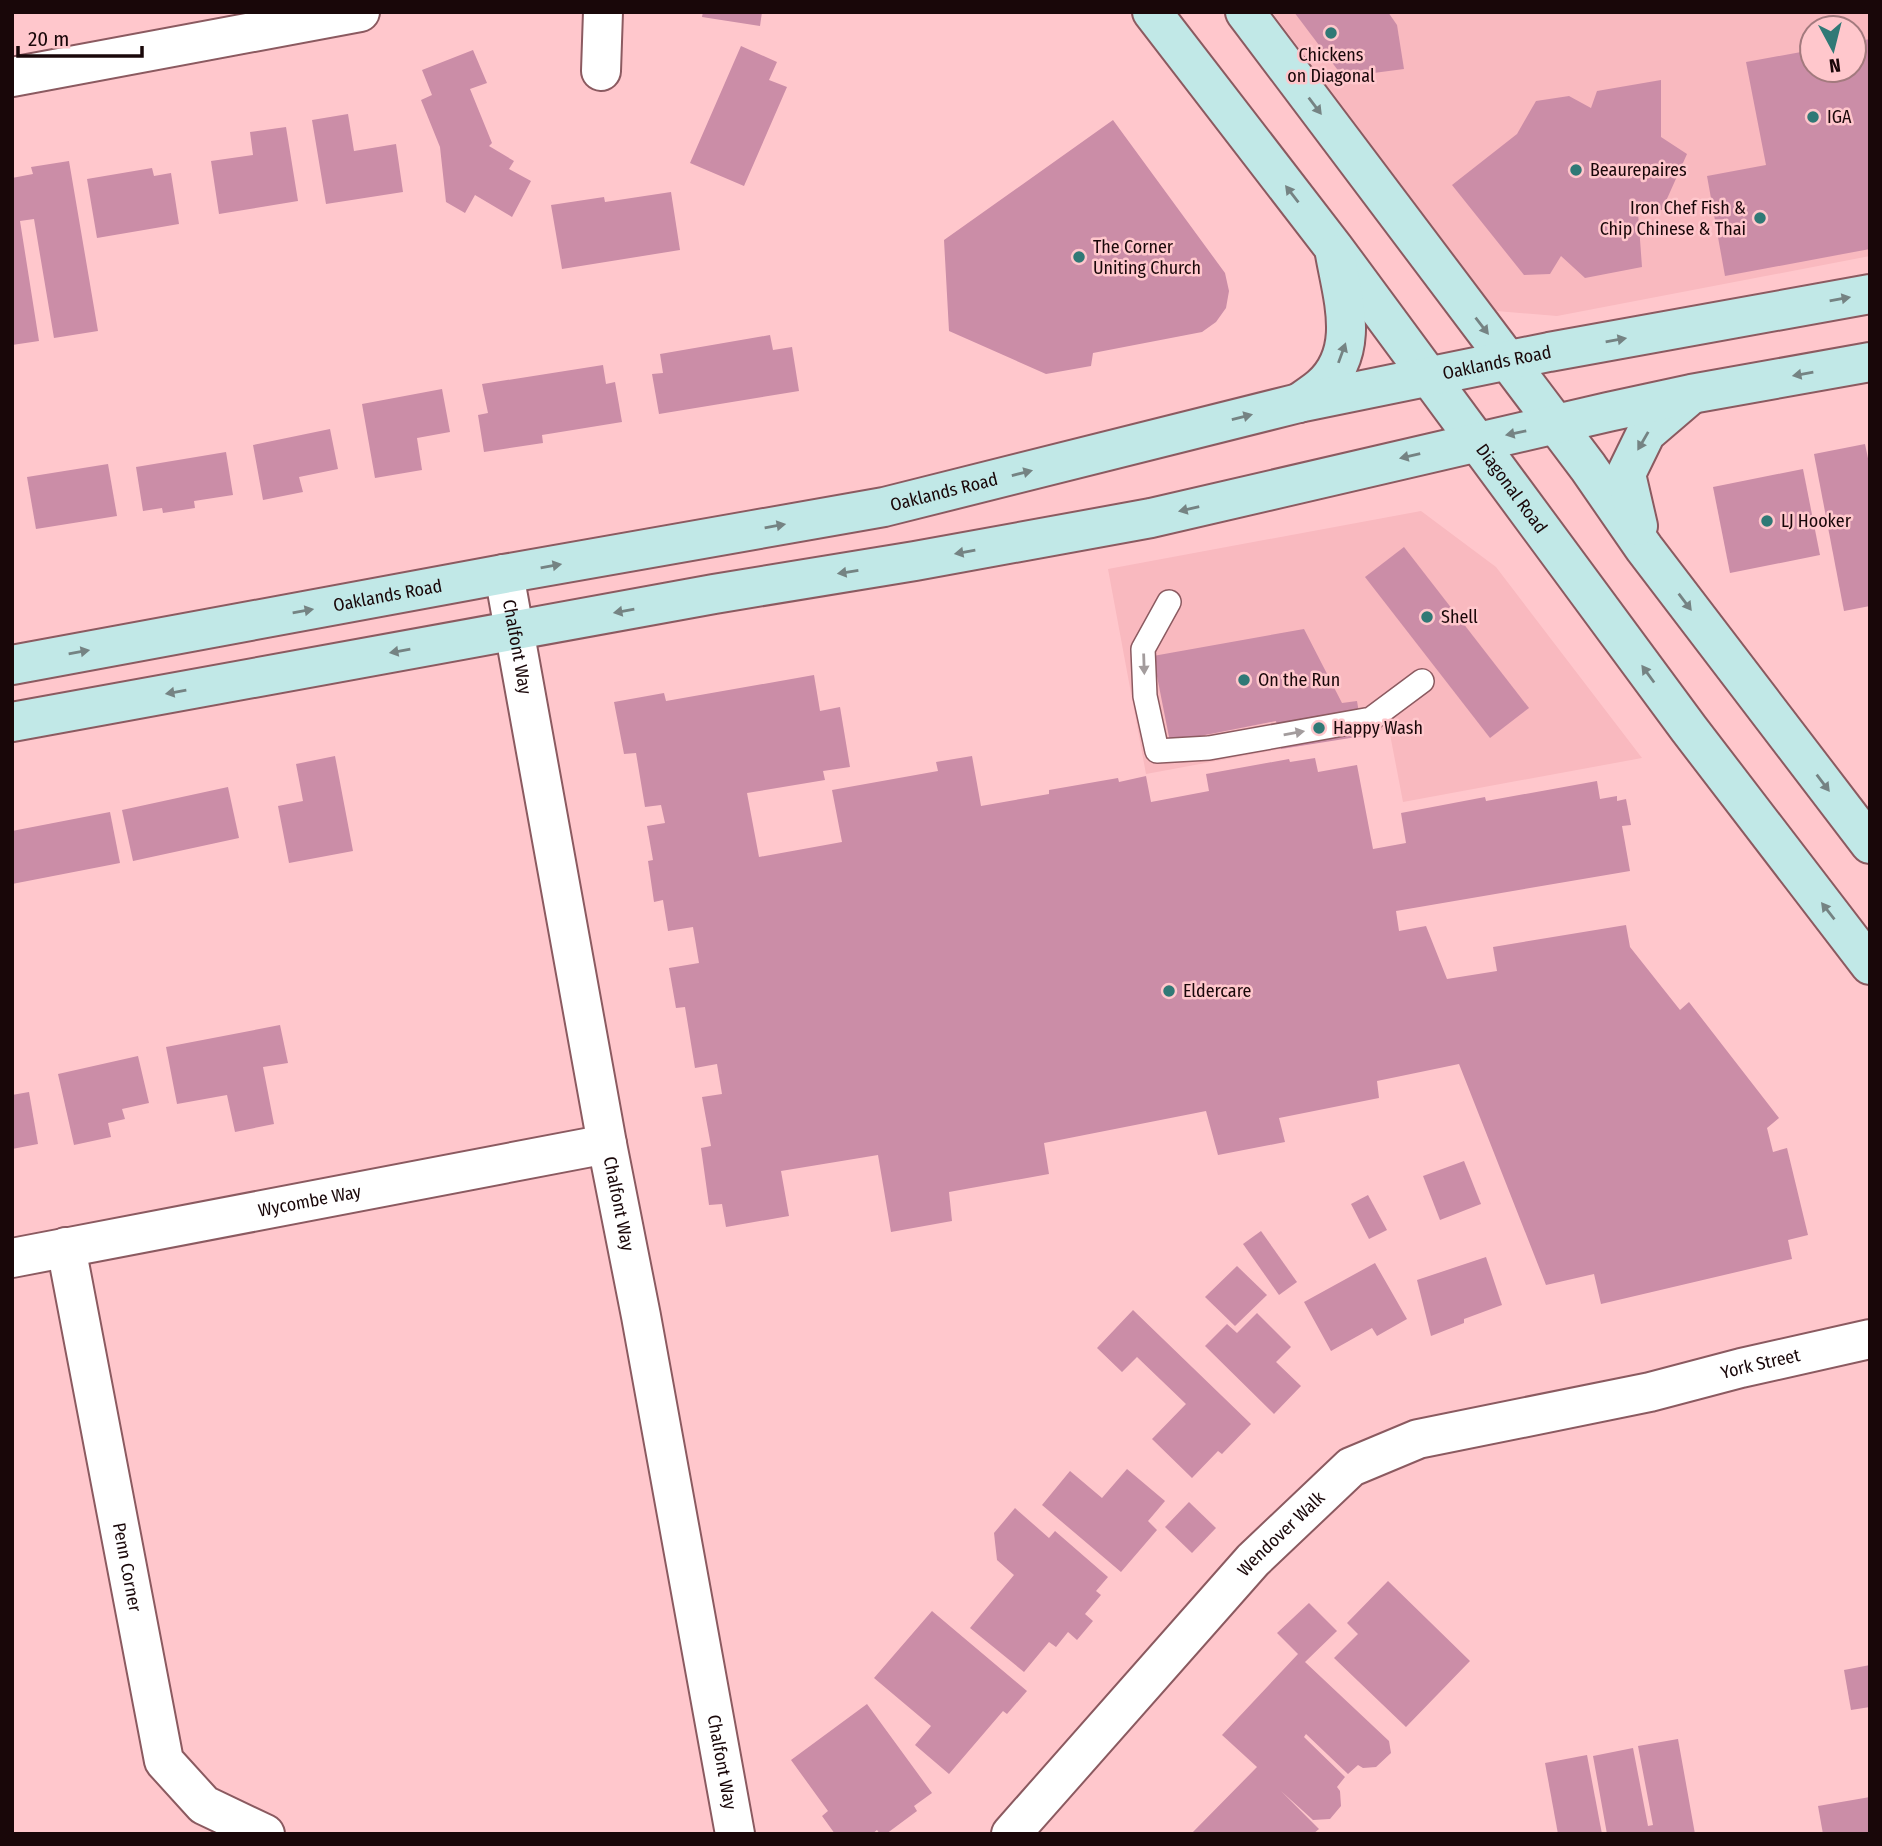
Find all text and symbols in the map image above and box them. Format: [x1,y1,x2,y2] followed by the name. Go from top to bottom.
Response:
[18,14,142,58] scale bar
[1798,14,1868,84] north arrow
[1323,25,1339,41] marker: Chickens on Diagonal
[28,26,69,52] text: 20 m
[1287,44,1375,87] place label: Chickens on Diagonal
[1828,53,1842,77] text: N
[1308,97,1322,115] one-way arrow
[1827,106,1852,128] place label: IGA
[1805,109,1821,125] marker: IGA
[1590,159,1687,181] place label: Beaurepaires
[1568,162,1584,178] marker: Beaurepaires
[1286,185,1300,203] one-way arrow
[1600,197,1746,240] place label: Iron Chef Fish & Chip Chinese & Thai
[1752,210,1768,226] marker: Iron Chef Fish & Chip Chinese & Thai
[1093,236,1201,279] place label: The Corner Uniting Church
[1071,249,1087,265] marker: The Corner Uniting Church
[1829,293,1851,304] one-way arrow
[1475,317,1489,335] one-way arrow
[1605,334,1627,345] one-way arrow
[1441,341,1553,384] street label: Oaklands Road
[1337,343,1348,364] one-way arrow
[1792,369,1814,380] one-way arrow
[1231,411,1253,422] one-way arrow
[1505,427,1527,438] one-way arrow
[1637,432,1649,451] one-way arrow
[1471,439,1552,538] street label: Diagonal Road
[1399,451,1421,462] one-way arrow
[1011,467,1033,478] one-way arrow
[888,468,1000,516] street label: Oaklands Road
[1177,504,1199,515] one-way arrow
[1781,510,1852,532] place label: LJ Hooker
[1759,513,1775,529] marker: LJ Hooker
[764,520,786,531] one-way arrow
[954,547,976,558] one-way arrow
[540,560,562,571] one-way arrow
[837,567,859,578] one-way arrow
[331,575,444,616] street label: Oaklands Road
[1678,593,1693,611] one-way arrow
[498,598,537,696] street label: Chalfont Way
[292,605,314,616] one-way arrow
[613,605,635,616] one-way arrow
[1441,606,1478,628] place label: Shell
[1419,609,1435,625] marker: Shell
[389,646,411,657] one-way arrow
[68,647,90,658] one-way arrow
[1138,653,1149,675] one-way arrow
[1642,665,1656,683] one-way arrow
[1258,669,1340,691] place label: On the Run
[1236,672,1252,688] marker: On the Run
[165,687,187,698] one-way arrow
[1333,717,1423,739] place label: Happy Wash
[1311,720,1327,736] marker: Happy Wash
[1283,727,1305,738] one-way arrow
[1816,774,1830,792] one-way arrow
[1821,902,1836,920] one-way arrow
[1183,980,1251,1002] place label: Eldercare
[1161,983,1177,999] marker: Eldercare
[599,1154,639,1253] street label: Chalfont Way
[256,1180,363,1222] street label: Wycombe Way
[1718,1344,1802,1384] street label: York Street
[1233,1486,1330,1581] street label: Wendover Walk
[108,1521,146,1614] street label: Penn Corner
[703,1713,741,1811] street label: Chalfont Way

